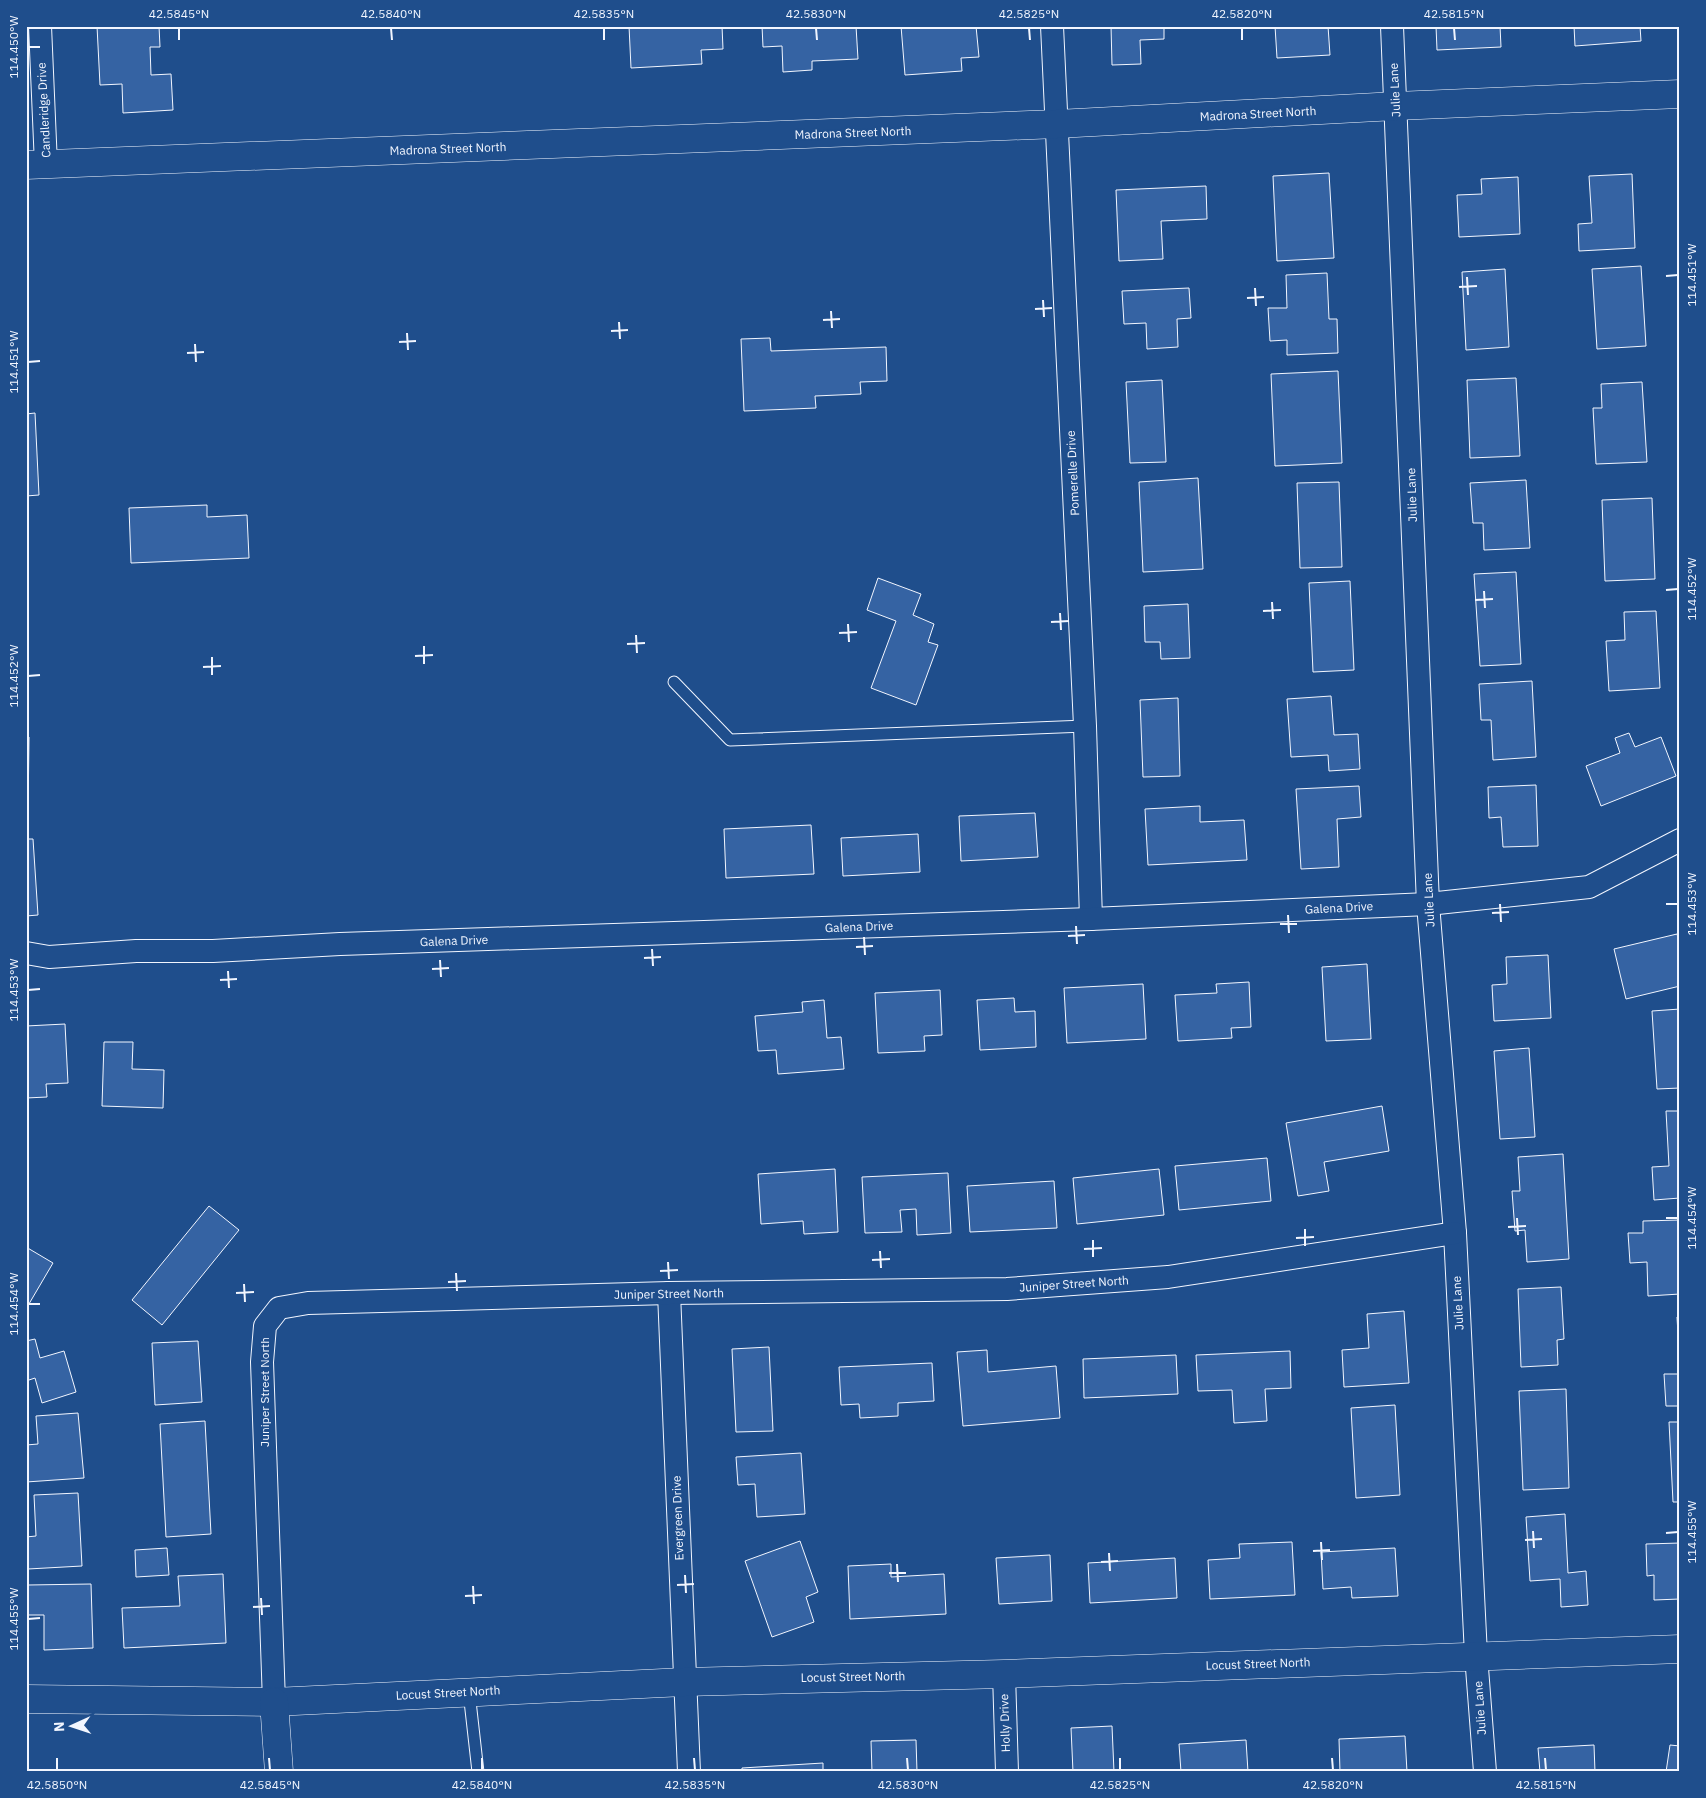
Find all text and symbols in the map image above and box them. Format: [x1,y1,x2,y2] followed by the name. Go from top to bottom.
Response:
[149,6,209,21] text: 42.5845°N
[361,6,421,21] text: 42.5840°N
[574,6,634,21] text: 42.5835°N
[786,6,846,21] text: 42.5830°N
[999,6,1059,21] text: 42.5825°N
[1212,6,1272,21] text: 42.5820°N
[1424,6,1484,21] text: 42.5815°N
[6,15,21,78] text: 114.450°W
[33,62,53,158] street label: Candleridge Drive
[1386,62,1403,118] street label: Julie Lane
[1199,103,1317,124] street label: Madrona Street North
[794,123,912,142] street label: Madrona Street North
[389,139,507,158] street label: Madrona Street North
[1684,243,1699,306] text: 114.451°W
[6,330,21,393] text: 114.451°W
[1063,430,1082,516] street label: Pomerelle Drive
[1403,467,1420,522] street label: Julie Lane
[1684,557,1699,620] text: 114.452°W
[6,644,21,707] text: 114.452°W
[1420,872,1437,928] street label: Julie Lane
[1684,872,1699,935] text: 114.453°W
[1304,898,1374,917] street label: Galena Drive
[824,918,894,935] street label: Galena Drive
[419,932,489,949] street label: Galena Drive
[6,958,21,1021] text: 114.453°W
[1684,1186,1699,1249] text: 114.454°W
[6,1272,21,1335] text: 114.454°W
[1019,1272,1129,1295] street label: Juniper Street North
[1449,1275,1466,1331] street label: Julie Lane
[614,1285,724,1302] street label: Juniper Street North
[257,1337,272,1447] street label: Juniper Street North
[669,1475,686,1561] street label: Evergreen Drive
[1684,1500,1699,1563] text: 114.455°W
[6,1587,21,1650] text: 114.455°W
[1205,1654,1311,1673] street label: Locust Street North
[801,1668,905,1685] street label: Locust Street North
[1470,1680,1489,1736] street label: Julie Lane
[395,1682,501,1703] street label: Locust Street North
[996,1693,1013,1752] street label: Holly Drive
[48,1700,98,1750] north arrow
[50,1721,68,1732] text: N
[27,1777,87,1792] text: 42.5850°N
[240,1777,300,1792] text: 42.5845°N
[452,1777,512,1792] text: 42.5840°N
[665,1777,725,1792] text: 42.5835°N
[878,1777,938,1792] text: 42.5830°N
[1090,1777,1150,1792] text: 42.5825°N
[1303,1777,1363,1792] text: 42.5820°N
[1516,1777,1576,1792] text: 42.5815°N

